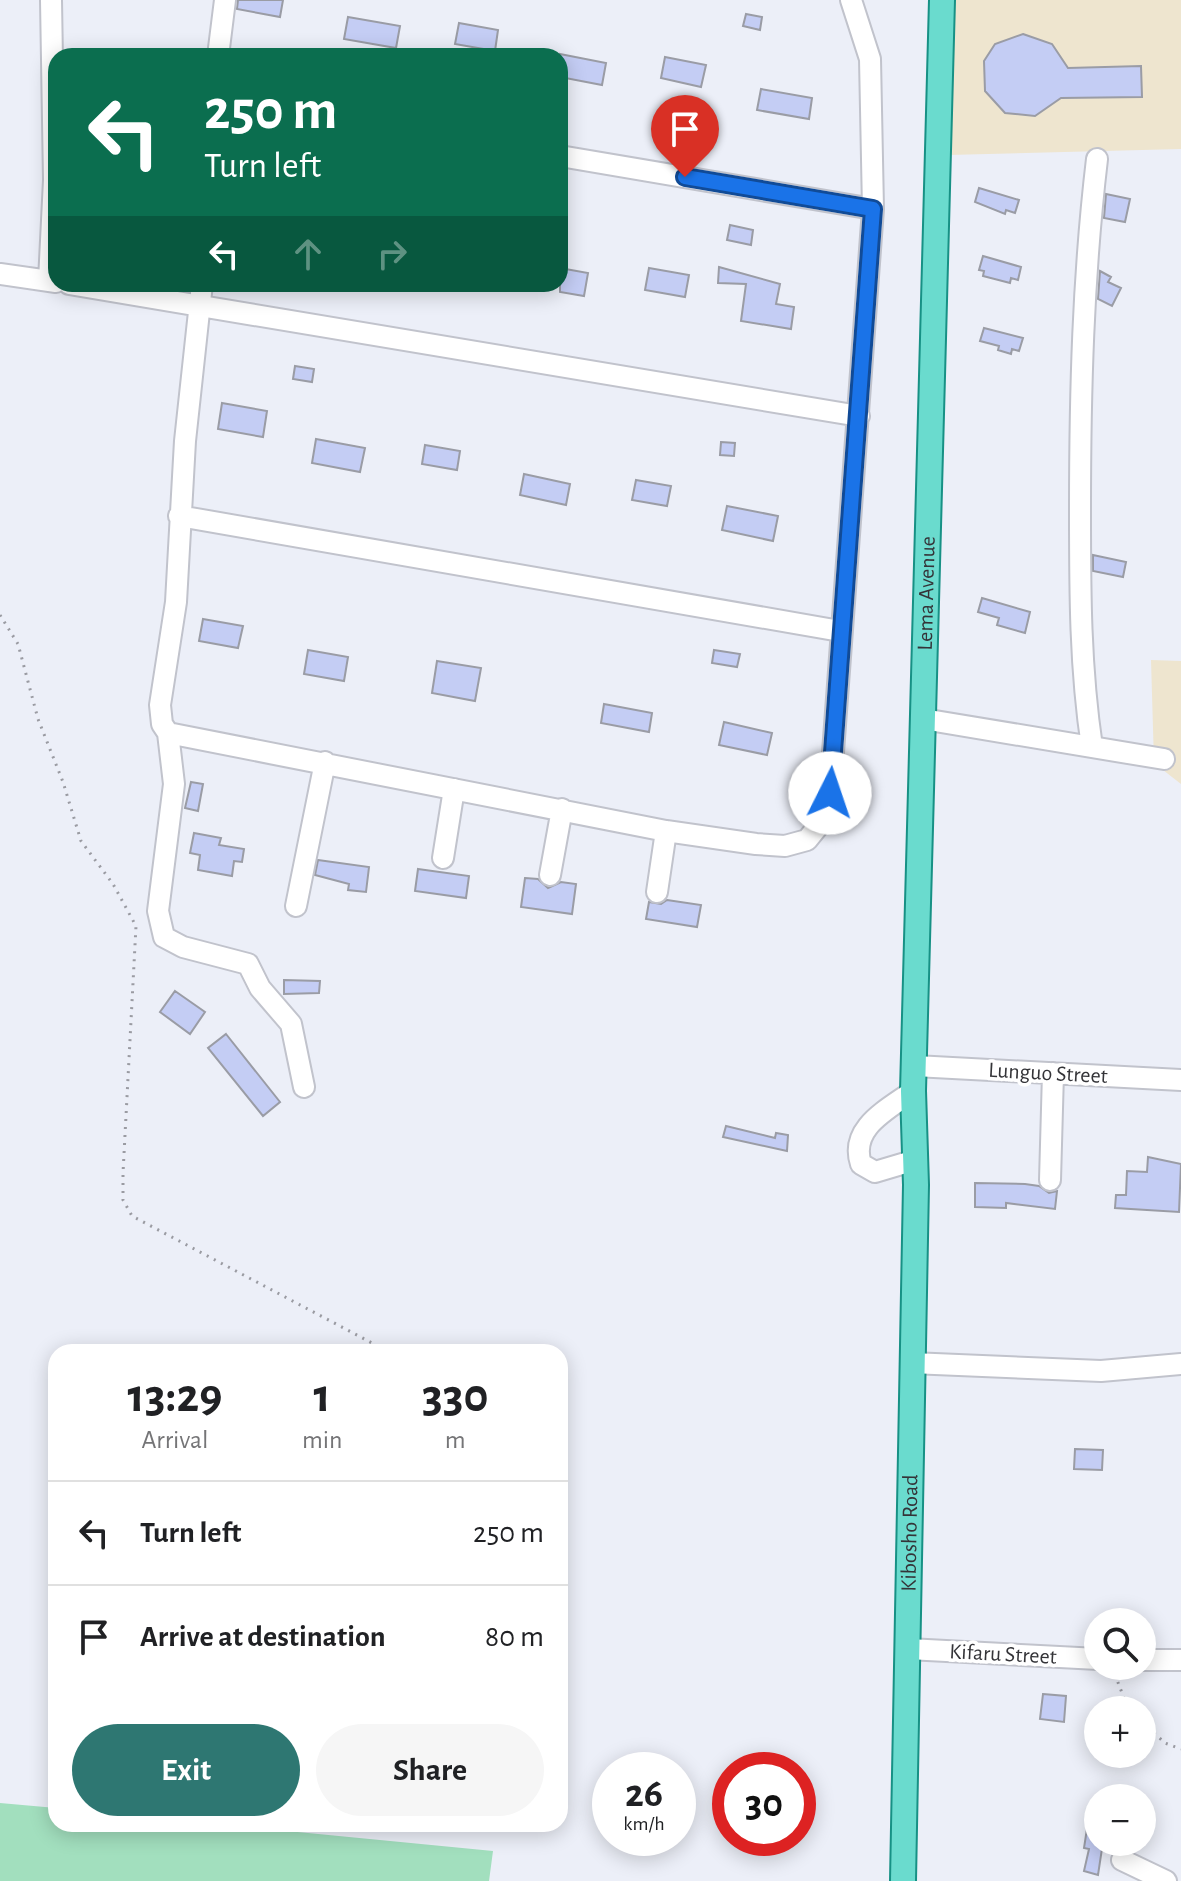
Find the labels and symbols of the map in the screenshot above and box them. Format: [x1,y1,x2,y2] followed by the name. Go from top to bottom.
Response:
[651,95,719,177] pin
[914,536,939,651] street label: Lema Avenue
[788,751,872,835] position arrow
[988,1059,1108,1087] street label: Lunguo Street
[897,1474,922,1592] street label: Kibosho Road
[949,1640,1057,1668] street label: Kifaru Street
[712,1752,816,1856] speed limit sign: 30

